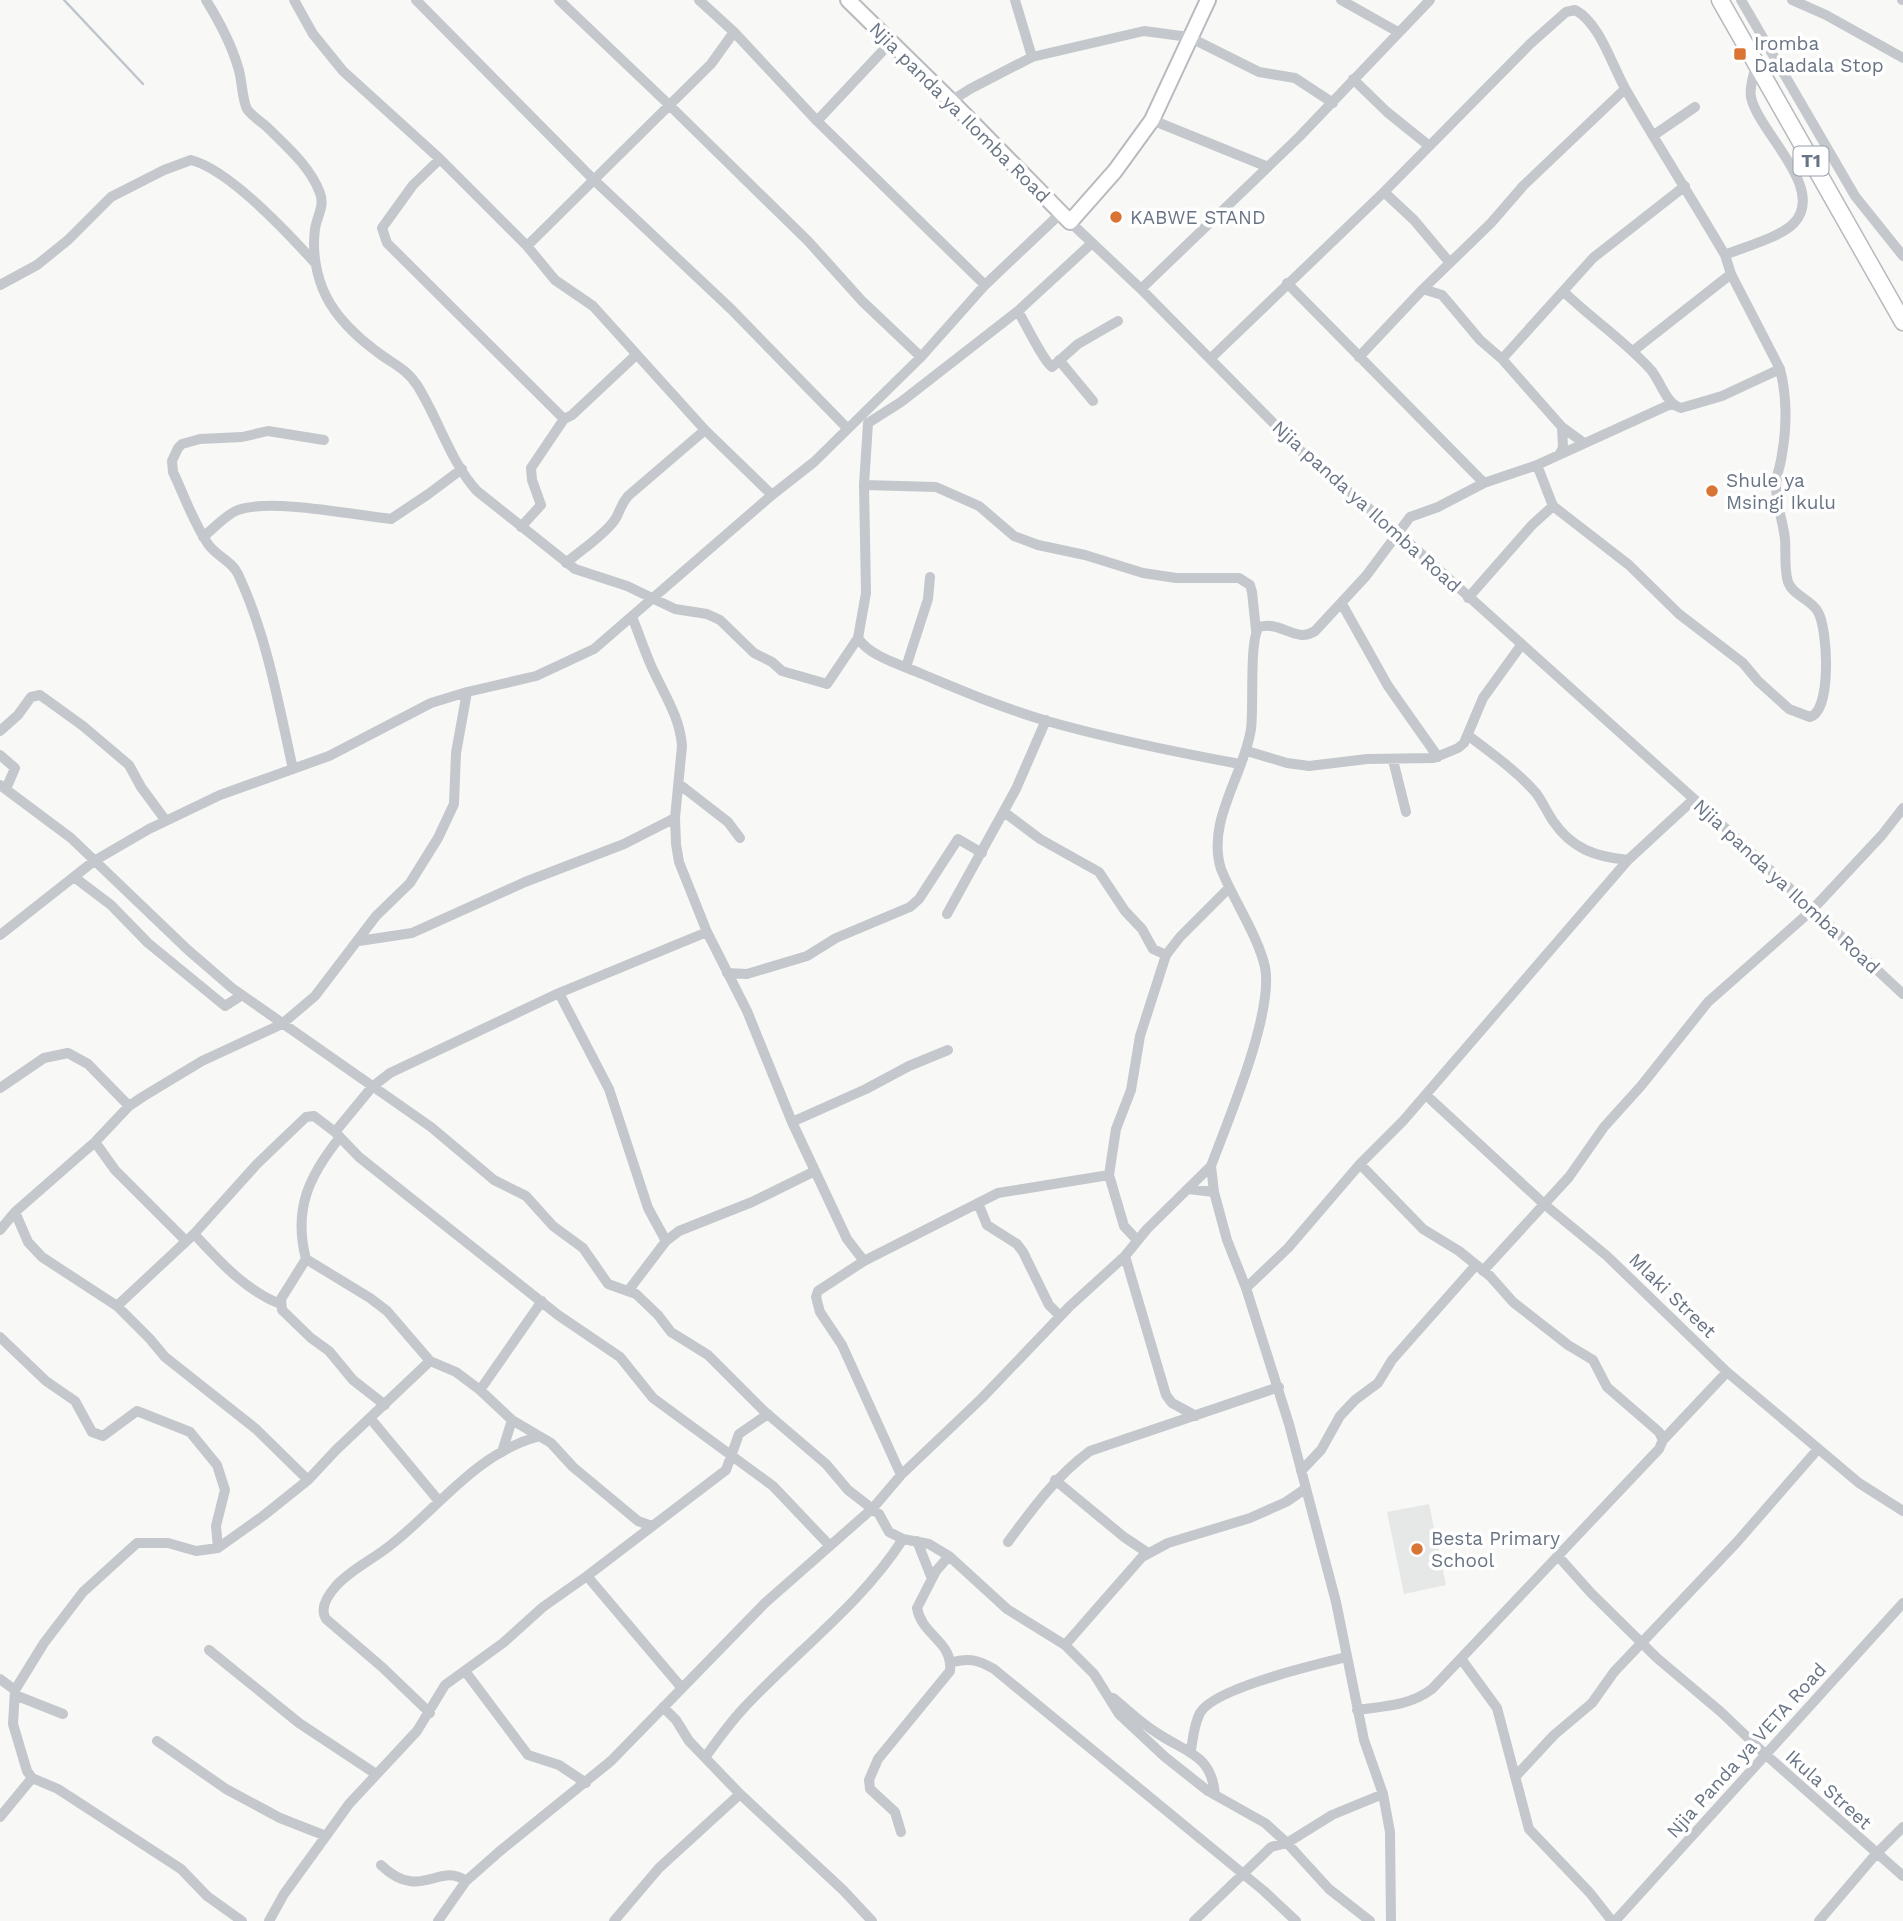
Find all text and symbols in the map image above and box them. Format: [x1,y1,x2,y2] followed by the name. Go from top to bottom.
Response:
[865,17,1055,207] street label: Njia panda ya Ilomba Road
[1754,32,1884,77] place label: Iromba Daladala Stop
[1732,46,1748,62] marker: Iromba Daladala Stop
[1794,146,1828,176] road number: T1
[1130,206,1266,229] place label: KABWE STAND
[1108,209,1124,225] marker: KABWE STAND
[1268,416,1466,597] street label: Njia panda ya Ilomba Road
[1726,469,1836,514] place label: Shule ya Msingi Ikulu
[1704,483,1720,499] marker: Shule ya Msingi Ikulu
[1689,794,1884,979] street label: Njia panda ya Ilomba Road
[1624,1248,1721,1343] street label: Mlaki Street
[1431,1527,1560,1572] place label: Besta Primary School
[1409,1541,1425,1557] marker: Besta Primary School
[1662,1658,1831,1843] street label: Njia Panda ya VETA Road
[1781,1745,1876,1834] street label: Ikula Street

